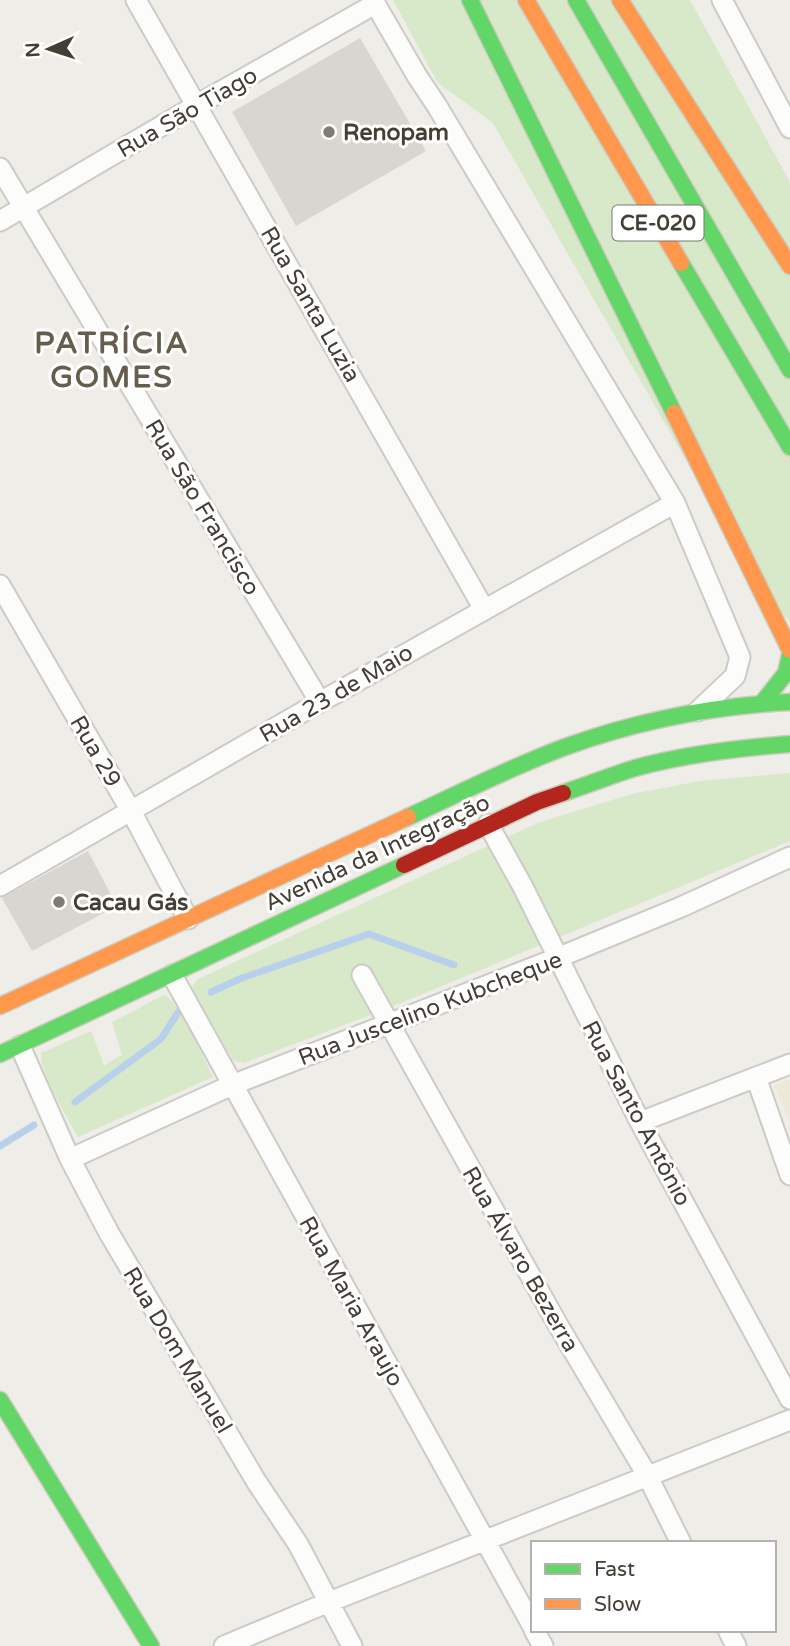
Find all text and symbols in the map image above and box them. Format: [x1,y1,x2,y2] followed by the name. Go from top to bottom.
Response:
[14,14,84,84] north arrow
[22,42,44,58] text: N
[112,61,263,164] street label: Rua São Tiago
[343,119,449,147] place label: Renopam
[321,124,337,140] marker: Renopam
[612,206,704,241] road number: CE-020
[254,222,366,387] street label: Rua Santa Luzia
[34,324,190,396] district label: PATRÍCIA GOMES
[138,414,266,601] street label: Rua São Francisco
[255,639,418,749] street label: Rua 23 de Maio
[63,711,127,792] street label: Rua 29
[260,788,494,917] street label: Avenida da Integração
[73,889,188,917] place label: Cacau Gás
[51,894,67,910] marker: Cacau Gás
[294,946,566,1072] street label: Rua Juscelino Kubcheque
[575,1016,697,1211] street label: Rua Santo Antônio
[456,1162,585,1357] street label: Rua Álvaro Bezerra
[293,1211,410,1392] street label: Rua Maria Araujo
[116,1262,238,1439] street label: Rua Dom Manuel
[531,1541,776,1632] legend
[594,1557,635,1582] text: Fast
[594,1592,642,1617] text: Slow

